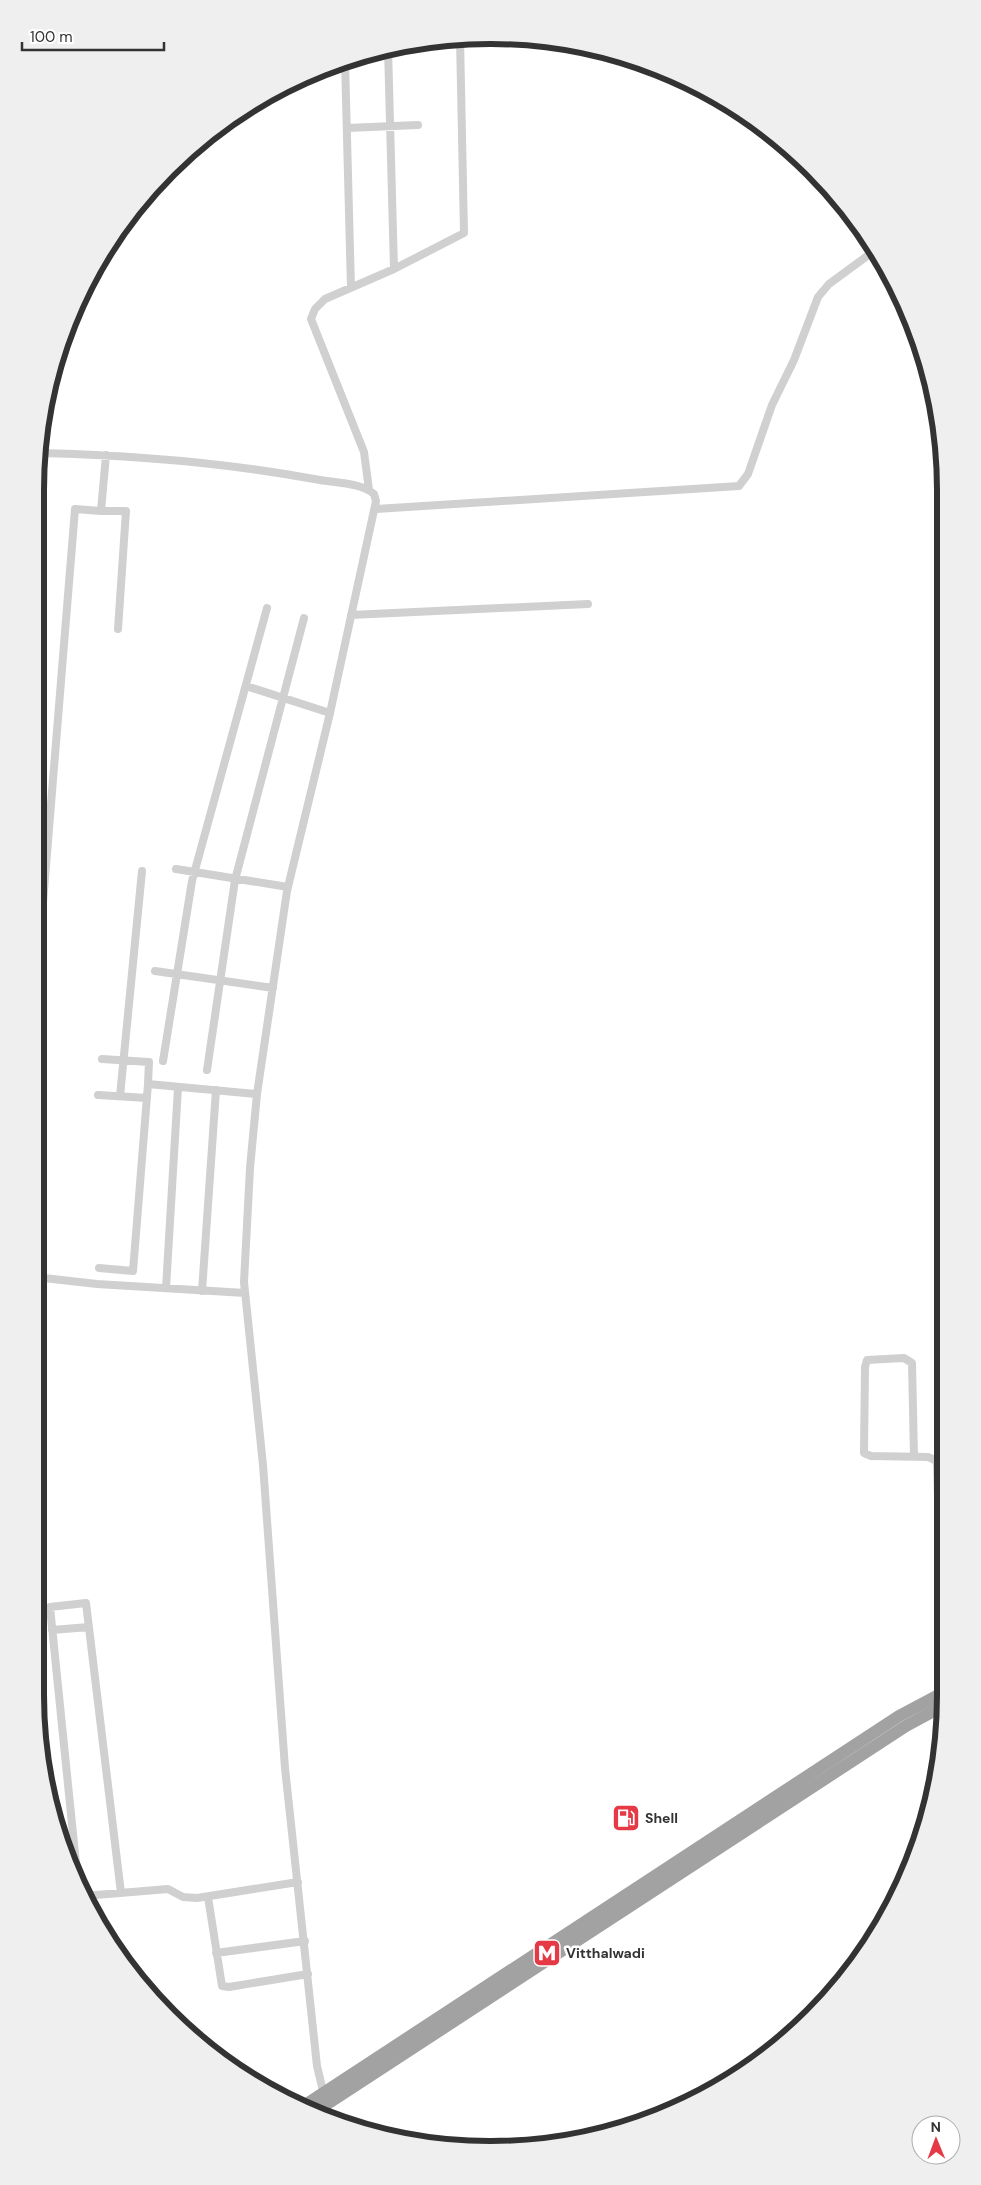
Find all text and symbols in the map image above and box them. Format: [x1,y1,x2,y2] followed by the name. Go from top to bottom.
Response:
[22,20,165,52] scale bar
[30,27,73,47] text: 100 m
[611,1803,641,1833] fuel station icon: Shell
[645,1809,678,1827] place label: Shell
[532,1938,562,1968] metro station icon: Vitthalwadi
[566,1944,645,1962] place label: Vitthalwadi
[911,2115,961,2165] north arrow
[931,2118,941,2136] text: N

